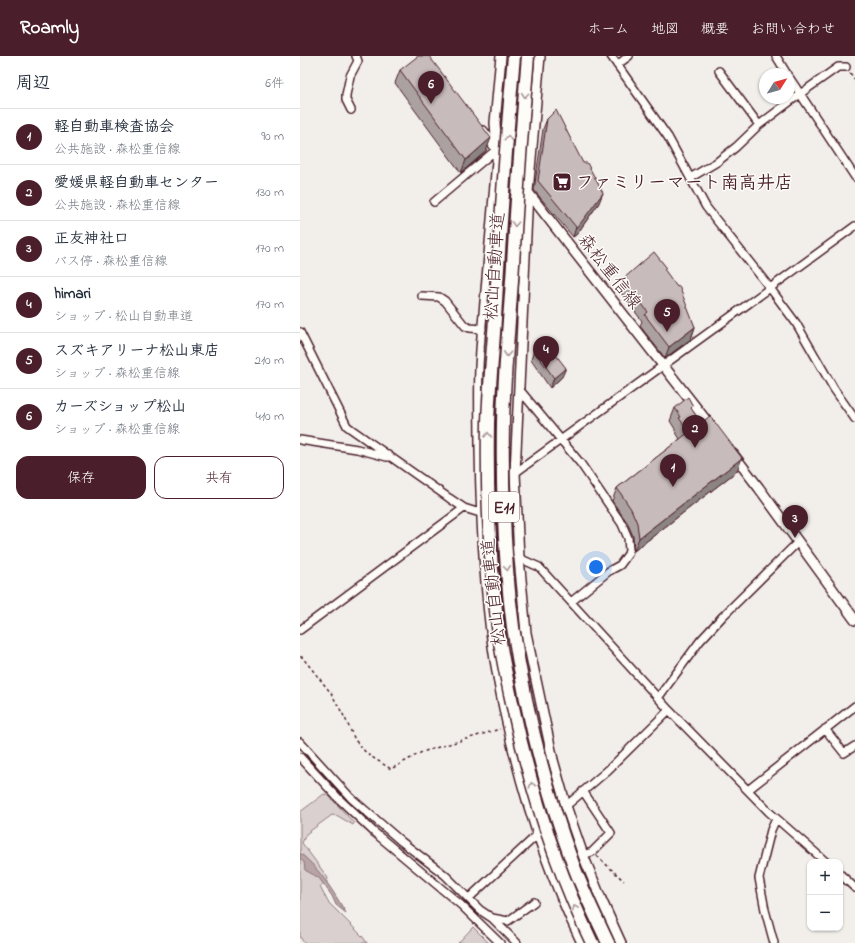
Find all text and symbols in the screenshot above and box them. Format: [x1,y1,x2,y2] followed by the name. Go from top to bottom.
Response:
[20,15,79,42] text: Roamly
[588,19,629,40] text: ホーム
[651,19,679,40] text: 地図
[701,19,729,40] text: 概要
[751,19,835,40] text: お問い合わせ
[759,68,795,104] north arrow
[16,71,50,96] text: 周辺
[418,71,444,104] pin: 6
[265,74,284,93] text: 6件
[521,92,530,98] one-way arrow
[54,116,174,138] text: 軽自動車検査協会
[27,127,31,146] text: 1
[261,127,284,146] text: 90 m
[503,135,512,141] one-way arrow
[54,140,180,159] text: 公共施設 · 森松重信線
[551,171,573,193] supermarket icon: ファミリーマート南高井店
[576,171,793,197] place label: ファミリーマート南高井店
[54,172,219,194] text: 愛媛県軽自動車センター
[26,183,32,202] text: 2
[256,183,284,202] text: 130 m
[54,196,180,215] text: 公共施設 · 森松重信線
[479,211,513,321] street label: 松山自動車道
[510,221,519,227] one-way arrow
[54,228,129,250] text: 正友神社口
[570,229,646,316] street label: 森松重信線
[26,239,32,258] text: 3
[256,239,284,258] text: 170 m
[54,252,167,271] text: バス停 · 森松重信線
[54,283,91,305] text: himari
[26,295,32,314] text: 4
[256,295,284,314] text: 170 m
[654,299,680,332] pin: 5
[54,307,193,326] text: ショップ · 松山自動車道
[533,336,559,369] pin: 4
[54,340,220,362] text: スズキアリーナ松山東店
[25,351,33,370] text: 5
[254,351,284,370] text: 210 m
[502,351,511,357] one-way arrow
[54,364,180,383] text: ショップ · 森松重信線
[54,396,187,418] text: カーズショップ松山
[26,407,32,426] text: 6
[256,407,284,426] text: 410 m
[682,415,708,448] pin: 2
[54,420,180,439] text: ショップ · 森松重信線
[484,432,492,438] one-way arrow
[660,454,686,487] pin: 1
[16,456,146,499] button: 保存
[154,456,284,499] button: 共有
[489,492,519,522] road number: E11
[782,505,808,538] pin: 3
[476,537,514,647] street label: 松山自動車道
[586,557,606,577] your location
[503,565,512,571] one-way arrow
[528,782,537,789] one-way arrow
[807,859,843,931] map controls
[807,859,843,895] button: +
[807,895,843,931] button: −
[572,904,580,911] one-way arrow

